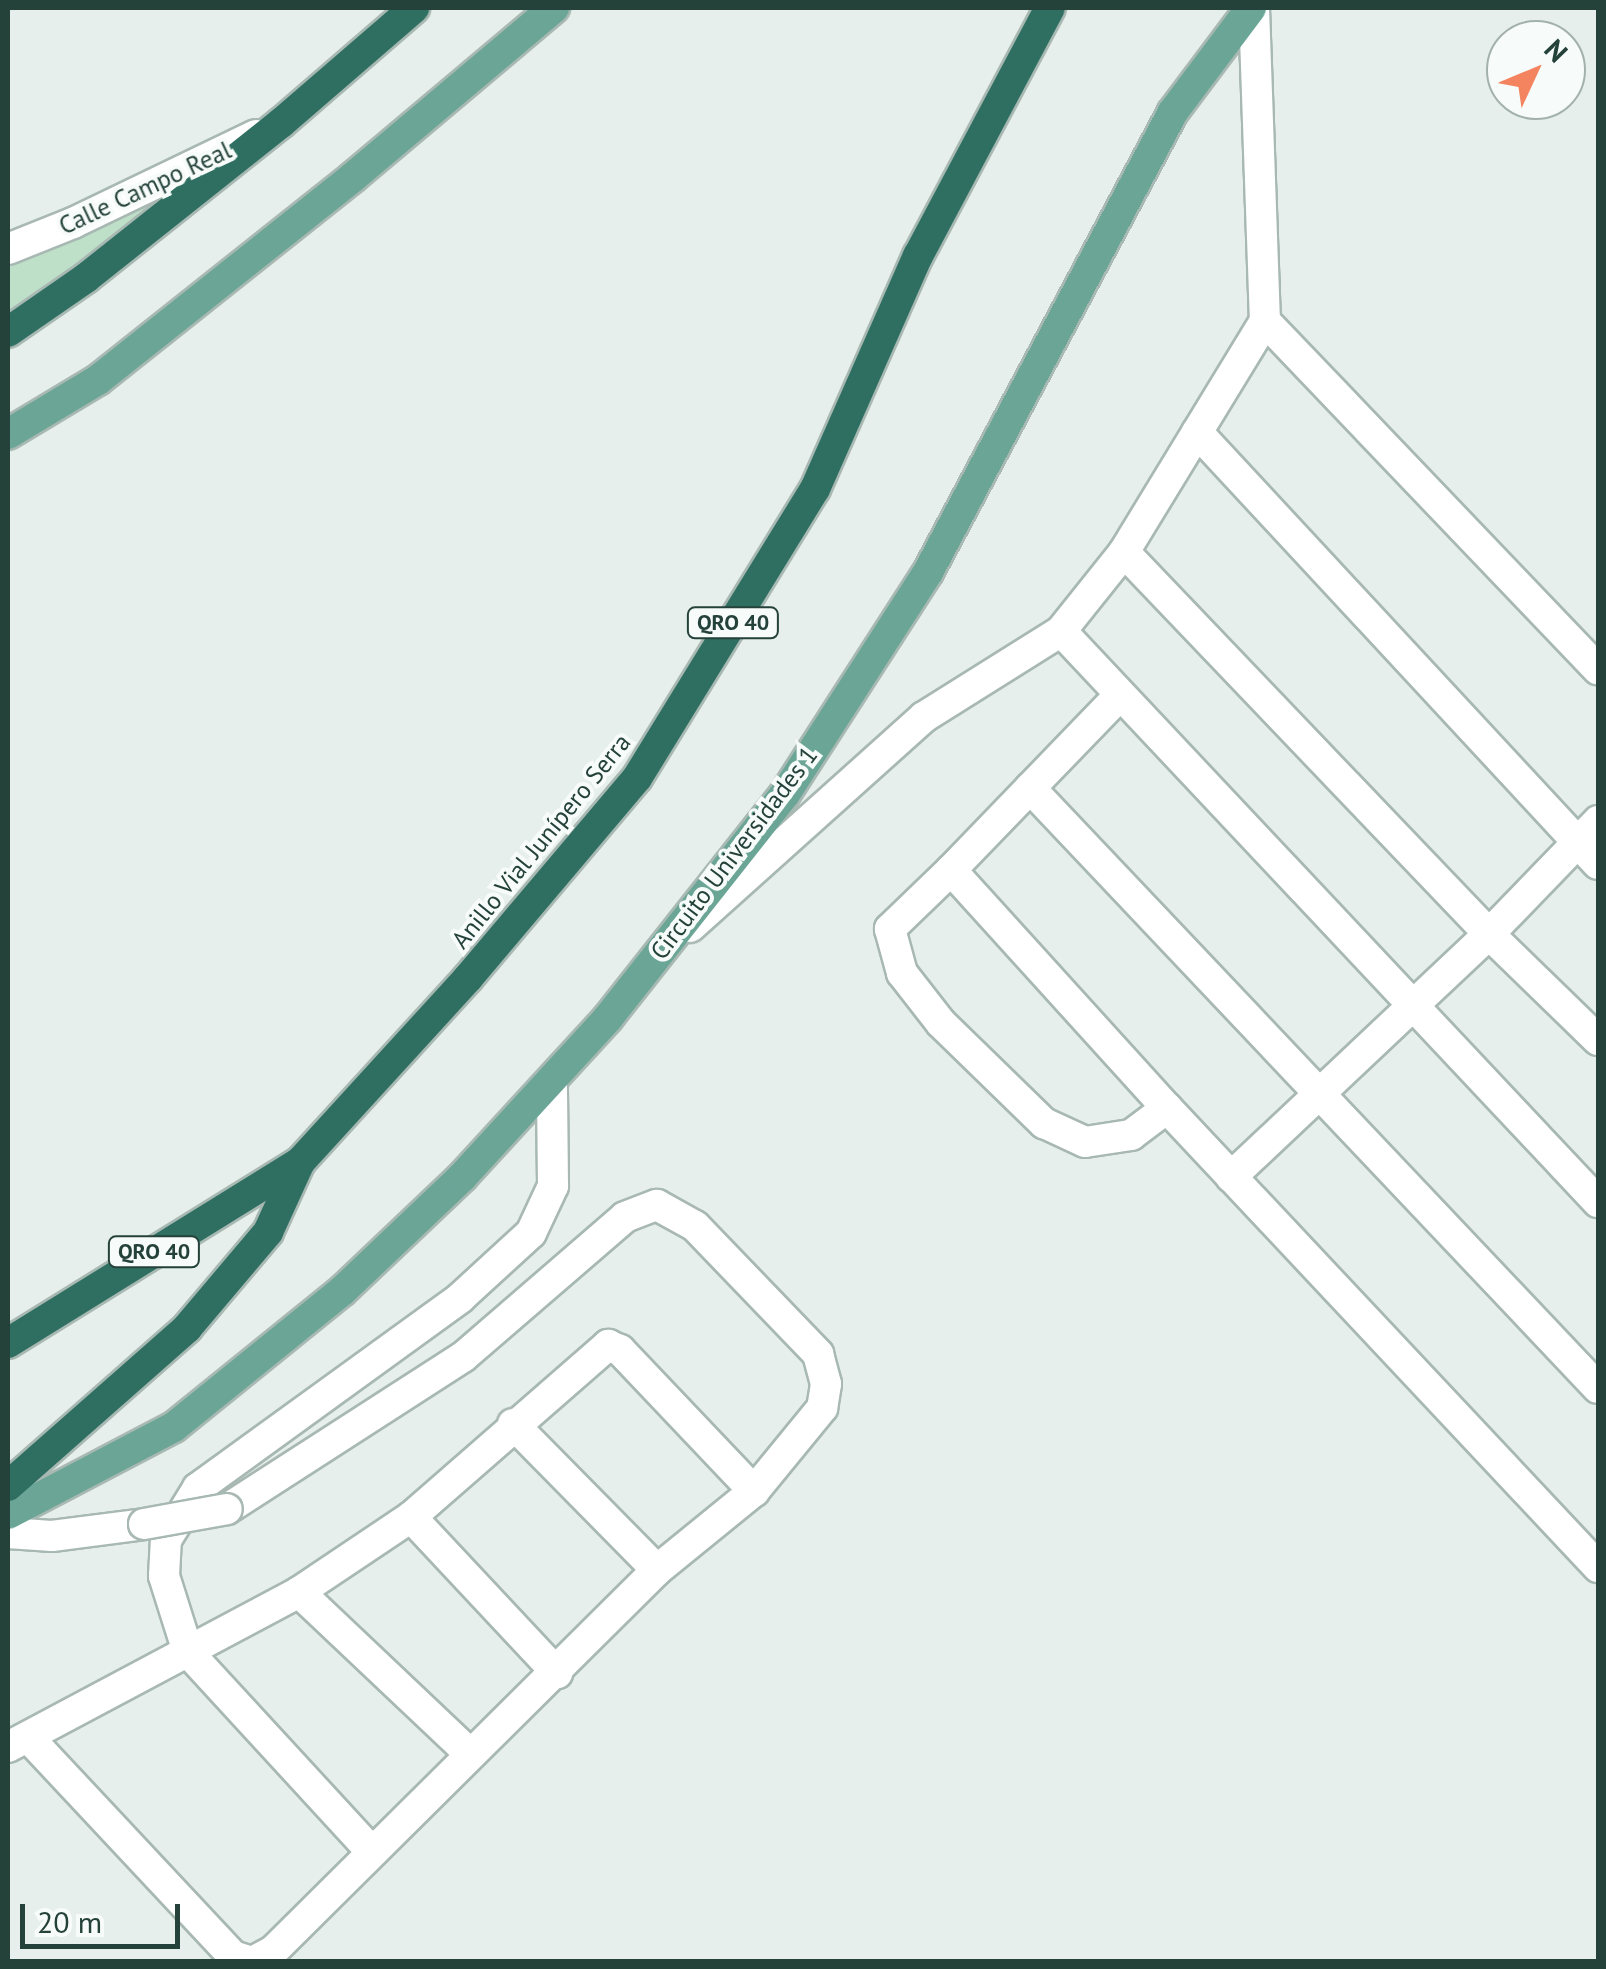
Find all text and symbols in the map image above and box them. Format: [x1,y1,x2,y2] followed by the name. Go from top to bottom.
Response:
[1486,20,1586,120] north arrow
[1537,31,1576,70] text: N
[54,135,236,241] street label: Calle Campo Real
[686,606,780,640] road number: QRO 40
[445,727,637,955] street label: Anillo Vial Junípero Serra
[644,741,824,965] street label: Circuito Universidades 1
[106,1235,202,1269] road number: QRO 40
[25,1884,185,1946] scale bar
[37,1902,102,1941] text: 20 m

